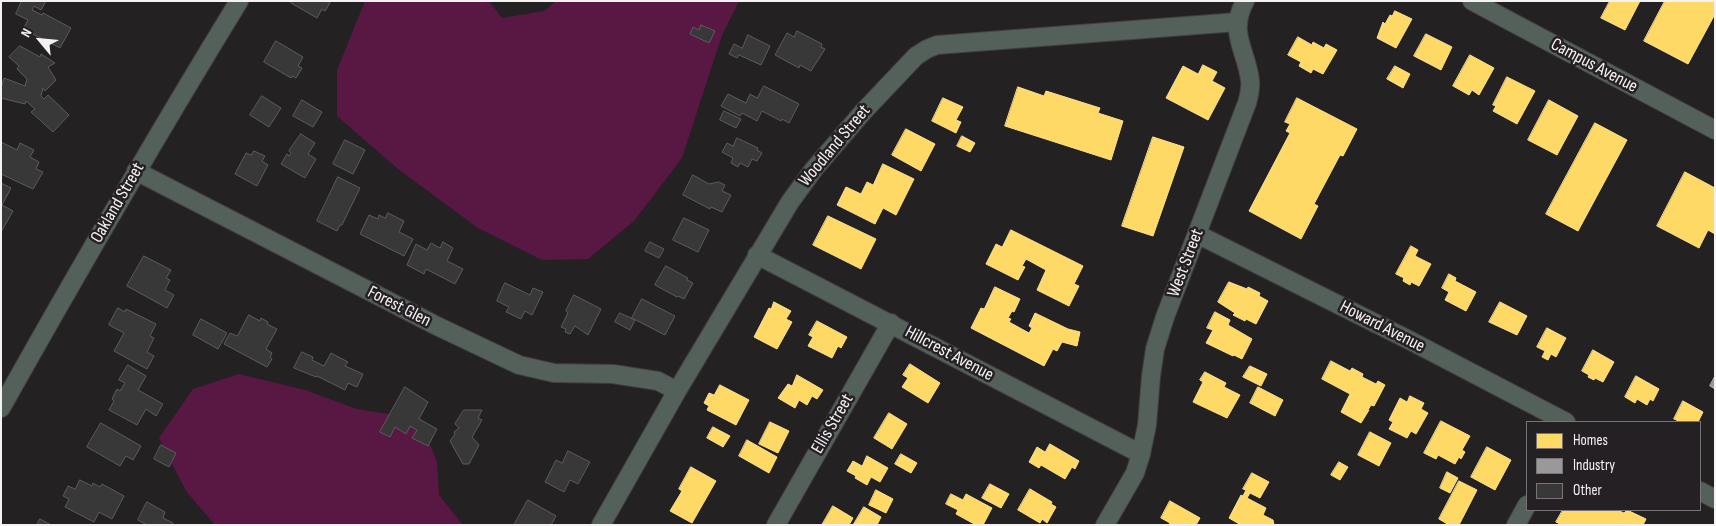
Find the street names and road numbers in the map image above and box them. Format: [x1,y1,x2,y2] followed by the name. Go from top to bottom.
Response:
[1547,34,1641,98] street label: Campus Avenue
[795,101,875,191] street label: Woodland Street
[86,159,150,247] street label: Oakland Street
[1163,226,1209,300] street label: West Street
[364,282,434,332] street label: Forest Glen
[1336,296,1428,358] street label: Howard Avenue
[901,322,997,386] street label: Hillcrest Avenue
[807,390,859,458] street label: Ellis Street

